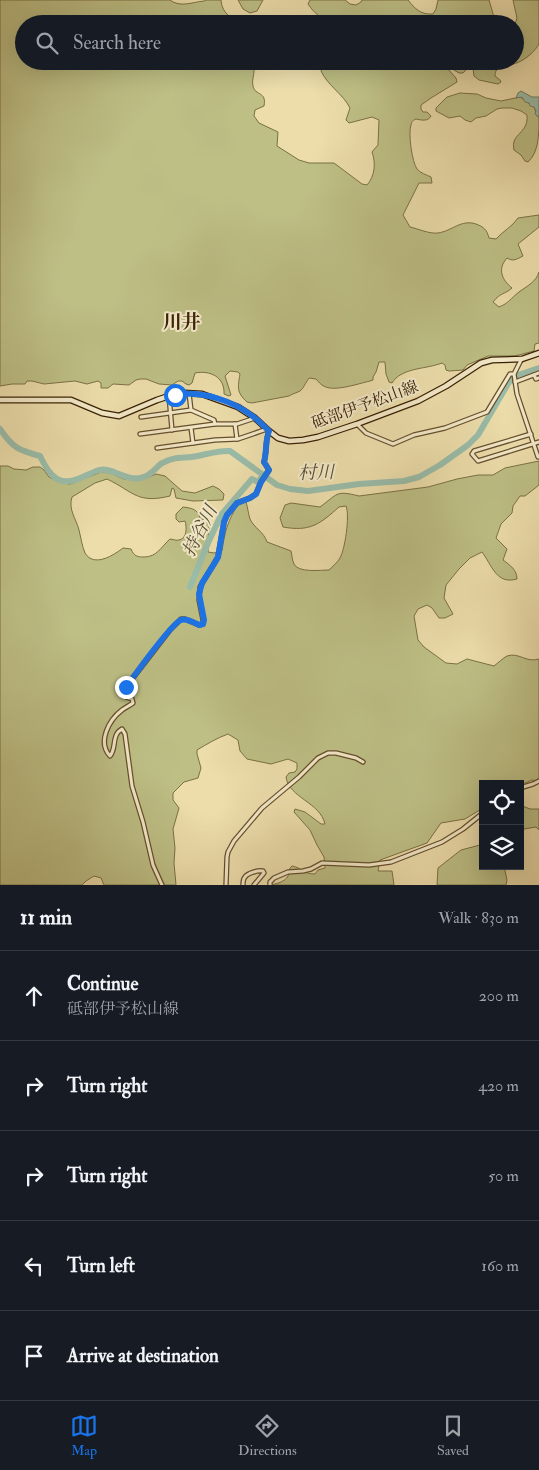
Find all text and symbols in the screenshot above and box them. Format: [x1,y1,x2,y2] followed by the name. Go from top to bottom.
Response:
[15,15,524,70] search box
[33,29,61,57] icon: search
[73,31,161,55] text: Search here
[163,310,201,334] district label: 川井
[309,376,421,434] street label: 砥部伊予松山線
[164,384,187,407] route start
[298,461,336,485] water label: 村川
[177,500,223,560] water label: 持谷川
[115,676,138,699] route end
[479,780,524,870] map controls
[479,780,524,825] button: locate
[479,825,524,870] button: layers
[20,904,72,931] text: 11 min
[438,908,519,928] text: Walk · 830 m
[67,972,138,996] text: Continue
[20,982,48,1010] icon: ahead
[479,986,519,1006] text: 200 m
[67,999,179,1019] text: 砥部伊予松山線
[20,1072,48,1100] icon: right
[67,1074,147,1098] text: Turn right
[478,1076,519,1096] text: 420 m
[20,1162,48,1190] icon: right
[67,1164,147,1188] text: Turn right
[488,1166,519,1186] text: 50 m
[20,1252,48,1280] icon: left
[67,1254,135,1278] text: Turn left
[481,1256,519,1276] text: 160 m
[20,1342,48,1370] icon: arrive
[67,1344,219,1368] text: Arrive at destination
[70,1412,98,1459] tab: Map
[238,1412,297,1459] tab: Directions
[437,1412,469,1459] tab: Saved

